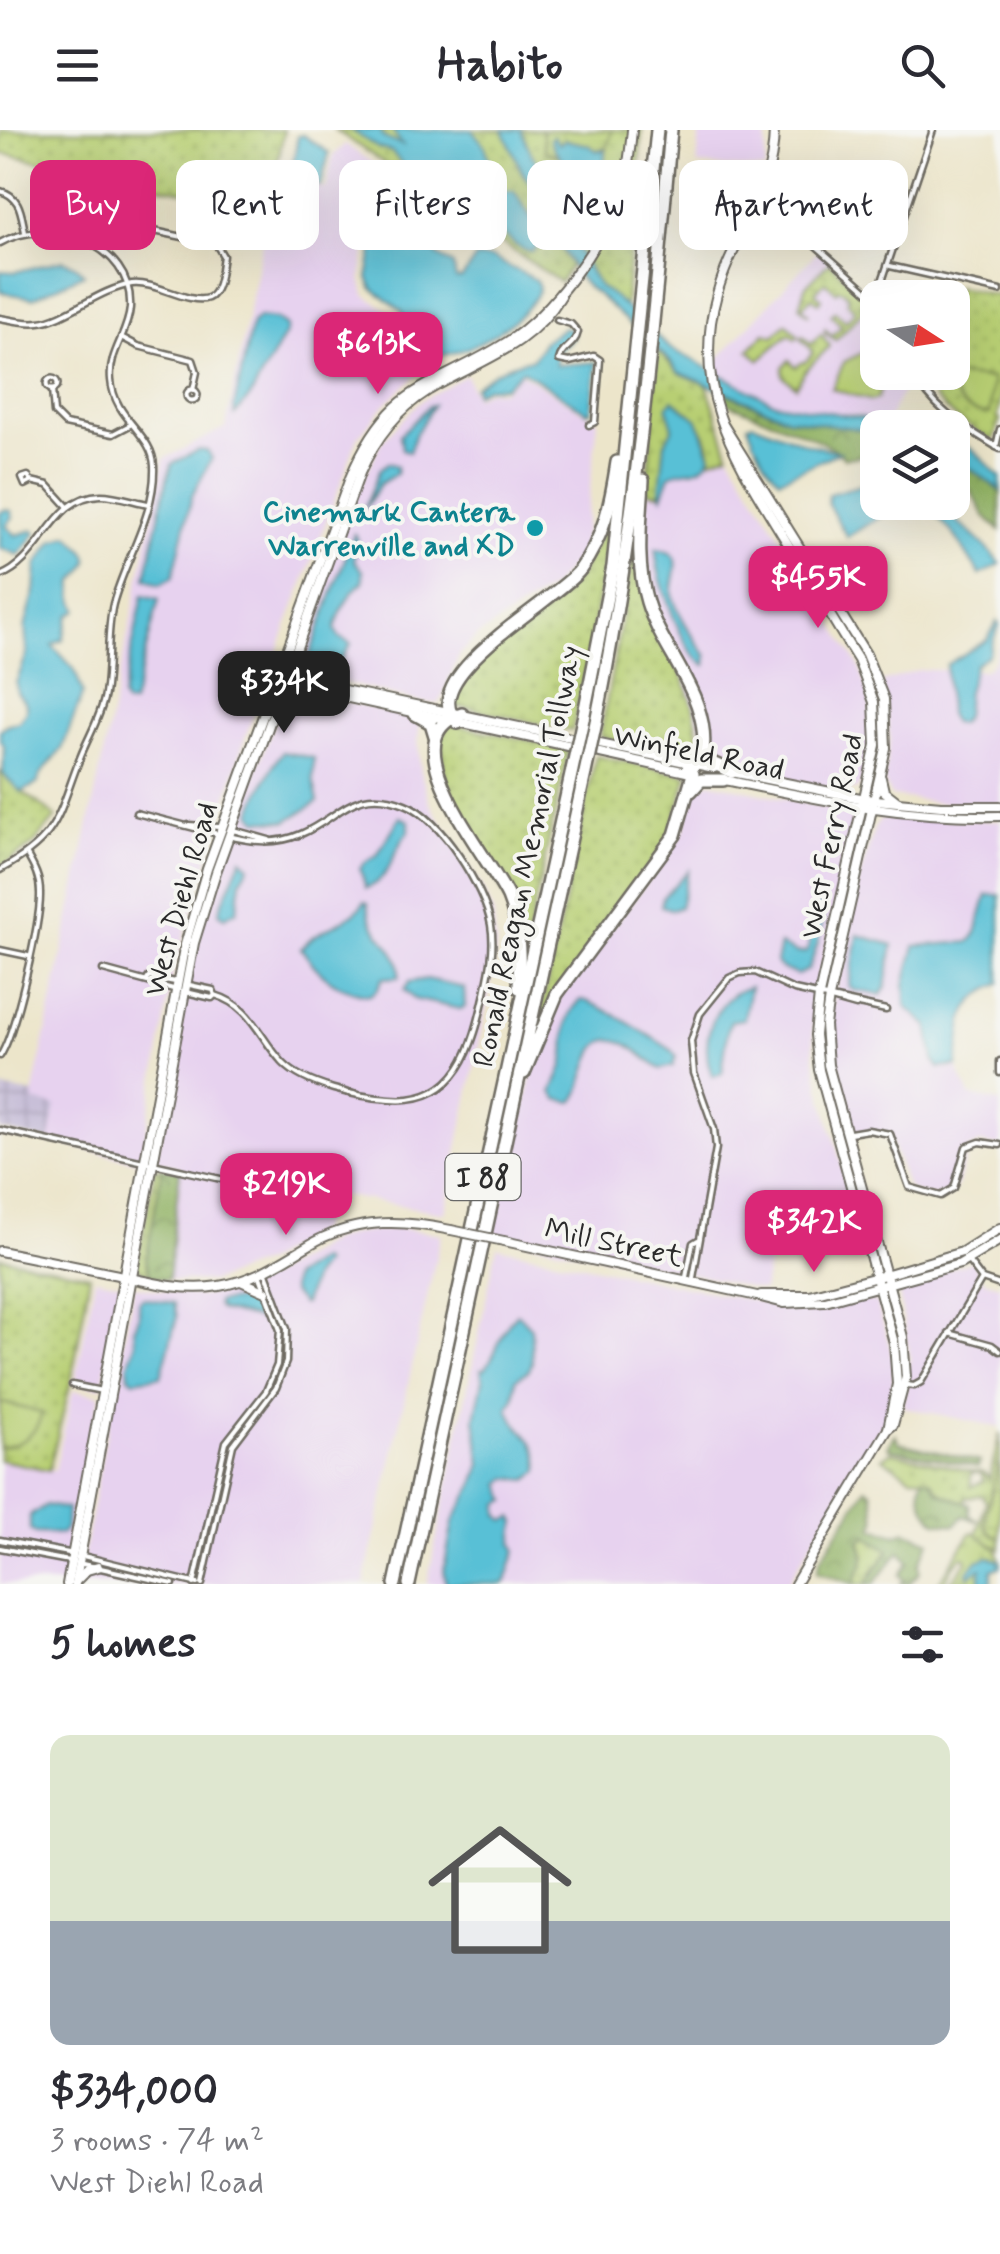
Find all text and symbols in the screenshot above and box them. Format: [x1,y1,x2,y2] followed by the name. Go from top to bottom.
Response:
[437,36,563,95] text: Habito
[50,38,105,93] icon: menu
[895,38,950,93] icon: search
[30,160,156,250] chip: Buy
[176,160,319,250] chip: Rent
[339,160,507,250] chip: Filters
[527,160,659,250] chip: New
[679,160,908,250] chip: Apartment
[860,280,970,390] north arrow
[860,280,970,520] map controls
[308,312,448,397] pin: $613K
[336,323,420,365] text: $613K
[860,410,970,520] button: layers
[263,493,516,566] place label: Cinemark Cantera Warrenville and XD
[524,517,546,539] marker: Cinemark Cantera Warrenville and XD
[748,546,888,631] pin: $455K
[771,557,865,599] text: $455K
[465,642,594,1071] street label: Ronald Reagan Memorial Tollway
[214,651,354,736] pin: $334K
[240,662,328,704] text: $334K
[610,716,787,791] street label: Winfield Road
[792,730,873,942] street label: West Ferry Road
[135,798,228,1001] street label: West Diehl Road
[216,1153,356,1238] pin: $219K
[446,1154,520,1200] road number: I 88
[242,1164,330,1206] text: $219K
[744,1190,884,1275] pin: $342K
[767,1201,861,1243] text: $342K
[541,1210,687,1277] street label: Mill Street
[50,1617,196,1672] text: 5 homes
[895,1617,950,1672] icon: filters
[410,1800,590,1980] icon: home
[50,2065,218,2120] text: $334,000
[50,2120,264,2162] text: 3 rooms · 74 m²
[50,2162,264,2204] text: West Diehl Road

